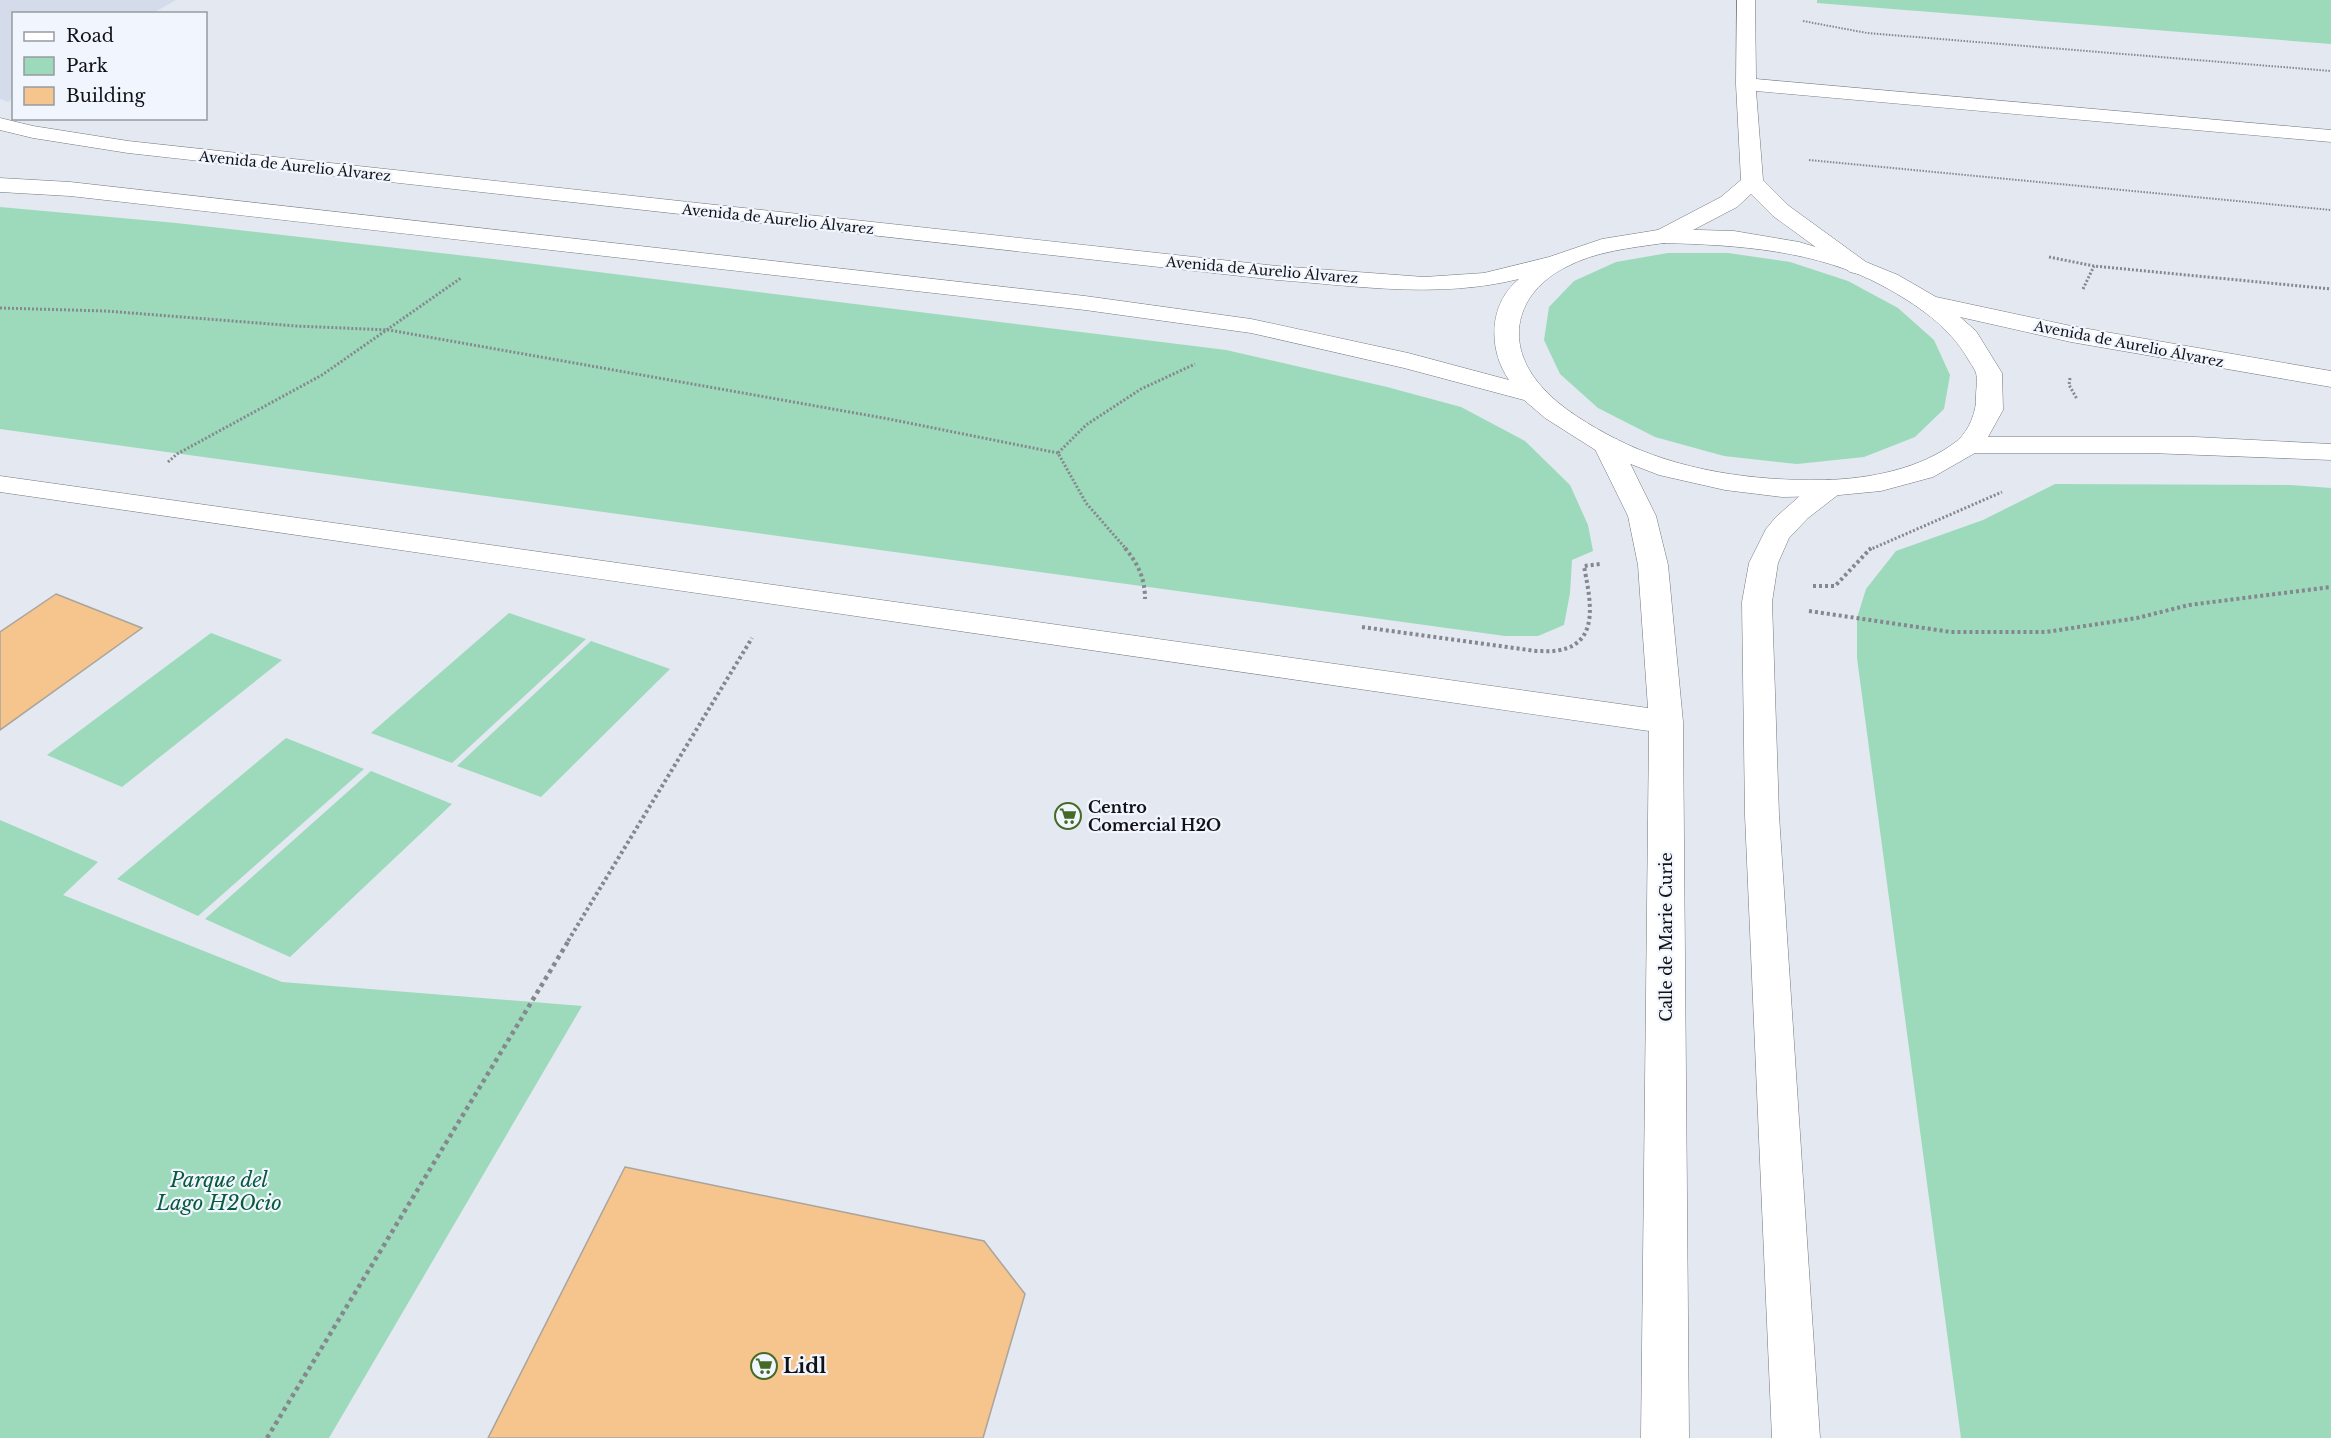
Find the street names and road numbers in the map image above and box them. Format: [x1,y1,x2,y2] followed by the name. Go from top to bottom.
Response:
[197,147,392,185] street label: Avenida de Aurelio Álvarez
[680,200,875,238] street label: Avenida de Aurelio Álvarez
[1164,253,1359,287] street label: Avenida de Aurelio Álvarez
[2032,317,2226,371] street label: Avenida de Aurelio Álvarez
[1656,852,1676,1022] street label: Calle de Marie Curie

